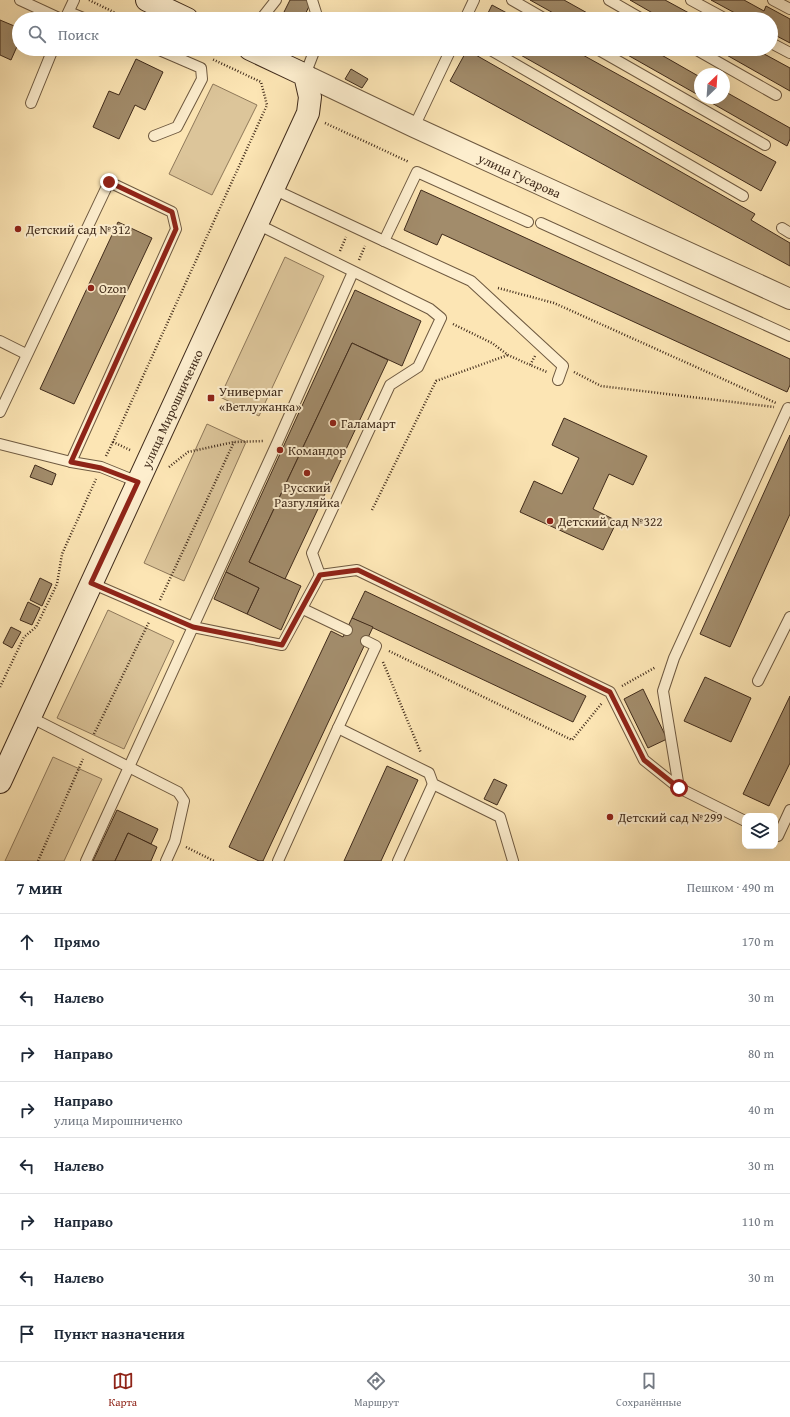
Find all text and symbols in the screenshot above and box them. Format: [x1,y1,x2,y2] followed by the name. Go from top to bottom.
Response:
[12,12,778,56] search box
[26,23,48,45] icon: search
[58,24,99,45] text: Поиск
[694,68,730,104] north arrow
[474,148,565,203] street label: улица Гусарова
[100,173,118,191] route end
[25,220,131,239] place label: Детский сад №312
[13,224,23,234] marker: Детский сад №312
[99,279,127,298] place label: Ozon
[86,283,96,293] marker: Ozon
[136,346,208,472] street label: улица Мирошниченко
[219,382,302,416] place label: Универмаг «Ветлужанка»
[206,393,216,403] marker: Универмаг «Ветлужанка»
[341,414,396,433] place label: Галамарт
[328,418,338,428] marker: Галамарт
[288,441,346,460] place label: Командор
[275,445,285,455] marker: Командор
[302,468,312,478] marker: Русский Разгуляйка
[274,478,341,512] place label: Русский Разгуляйка
[557,512,663,531] place label: Детский сад №322
[545,516,555,526] marker: Детский сад №322
[670,779,688,797] route start
[617,808,723,827] place label: Детский сад №299
[605,812,615,822] marker: Детский сад №299
[742,813,778,849] map controls
[742,813,778,849] button: layers
[16,875,62,900] text: 7 мин
[687,878,774,897] text: Пешком · 490 m
[16,931,38,953] icon: ahead
[54,931,100,952] text: Прямо
[742,932,774,951] text: 170 m
[16,987,38,1009] icon: left
[54,987,104,1008] text: Налево
[748,988,774,1007] text: 30 m
[16,1043,38,1065] icon: right
[54,1043,113,1064] text: Направо
[748,1044,774,1063] text: 80 m
[54,1090,113,1111] text: Направо
[16,1099,38,1121] icon: right
[748,1100,774,1119] text: 40 m
[54,1111,183,1130] text: улица Мирошниченко
[16,1155,38,1177] icon: left
[54,1155,104,1176] text: Налево
[748,1156,774,1175] text: 30 m
[16,1211,38,1233] icon: right
[54,1211,113,1232] text: Направо
[742,1212,774,1231] text: 110 m
[16,1267,38,1289] icon: left
[54,1267,104,1288] text: Налево
[748,1268,774,1287] text: 30 m
[16,1323,38,1345] icon: arrive
[54,1323,185,1344] text: Пункт назначения
[108,1370,137,1410] tab: Карта
[354,1370,399,1410] tab: Маршрут
[616,1370,681,1410] tab: Сохранённые

